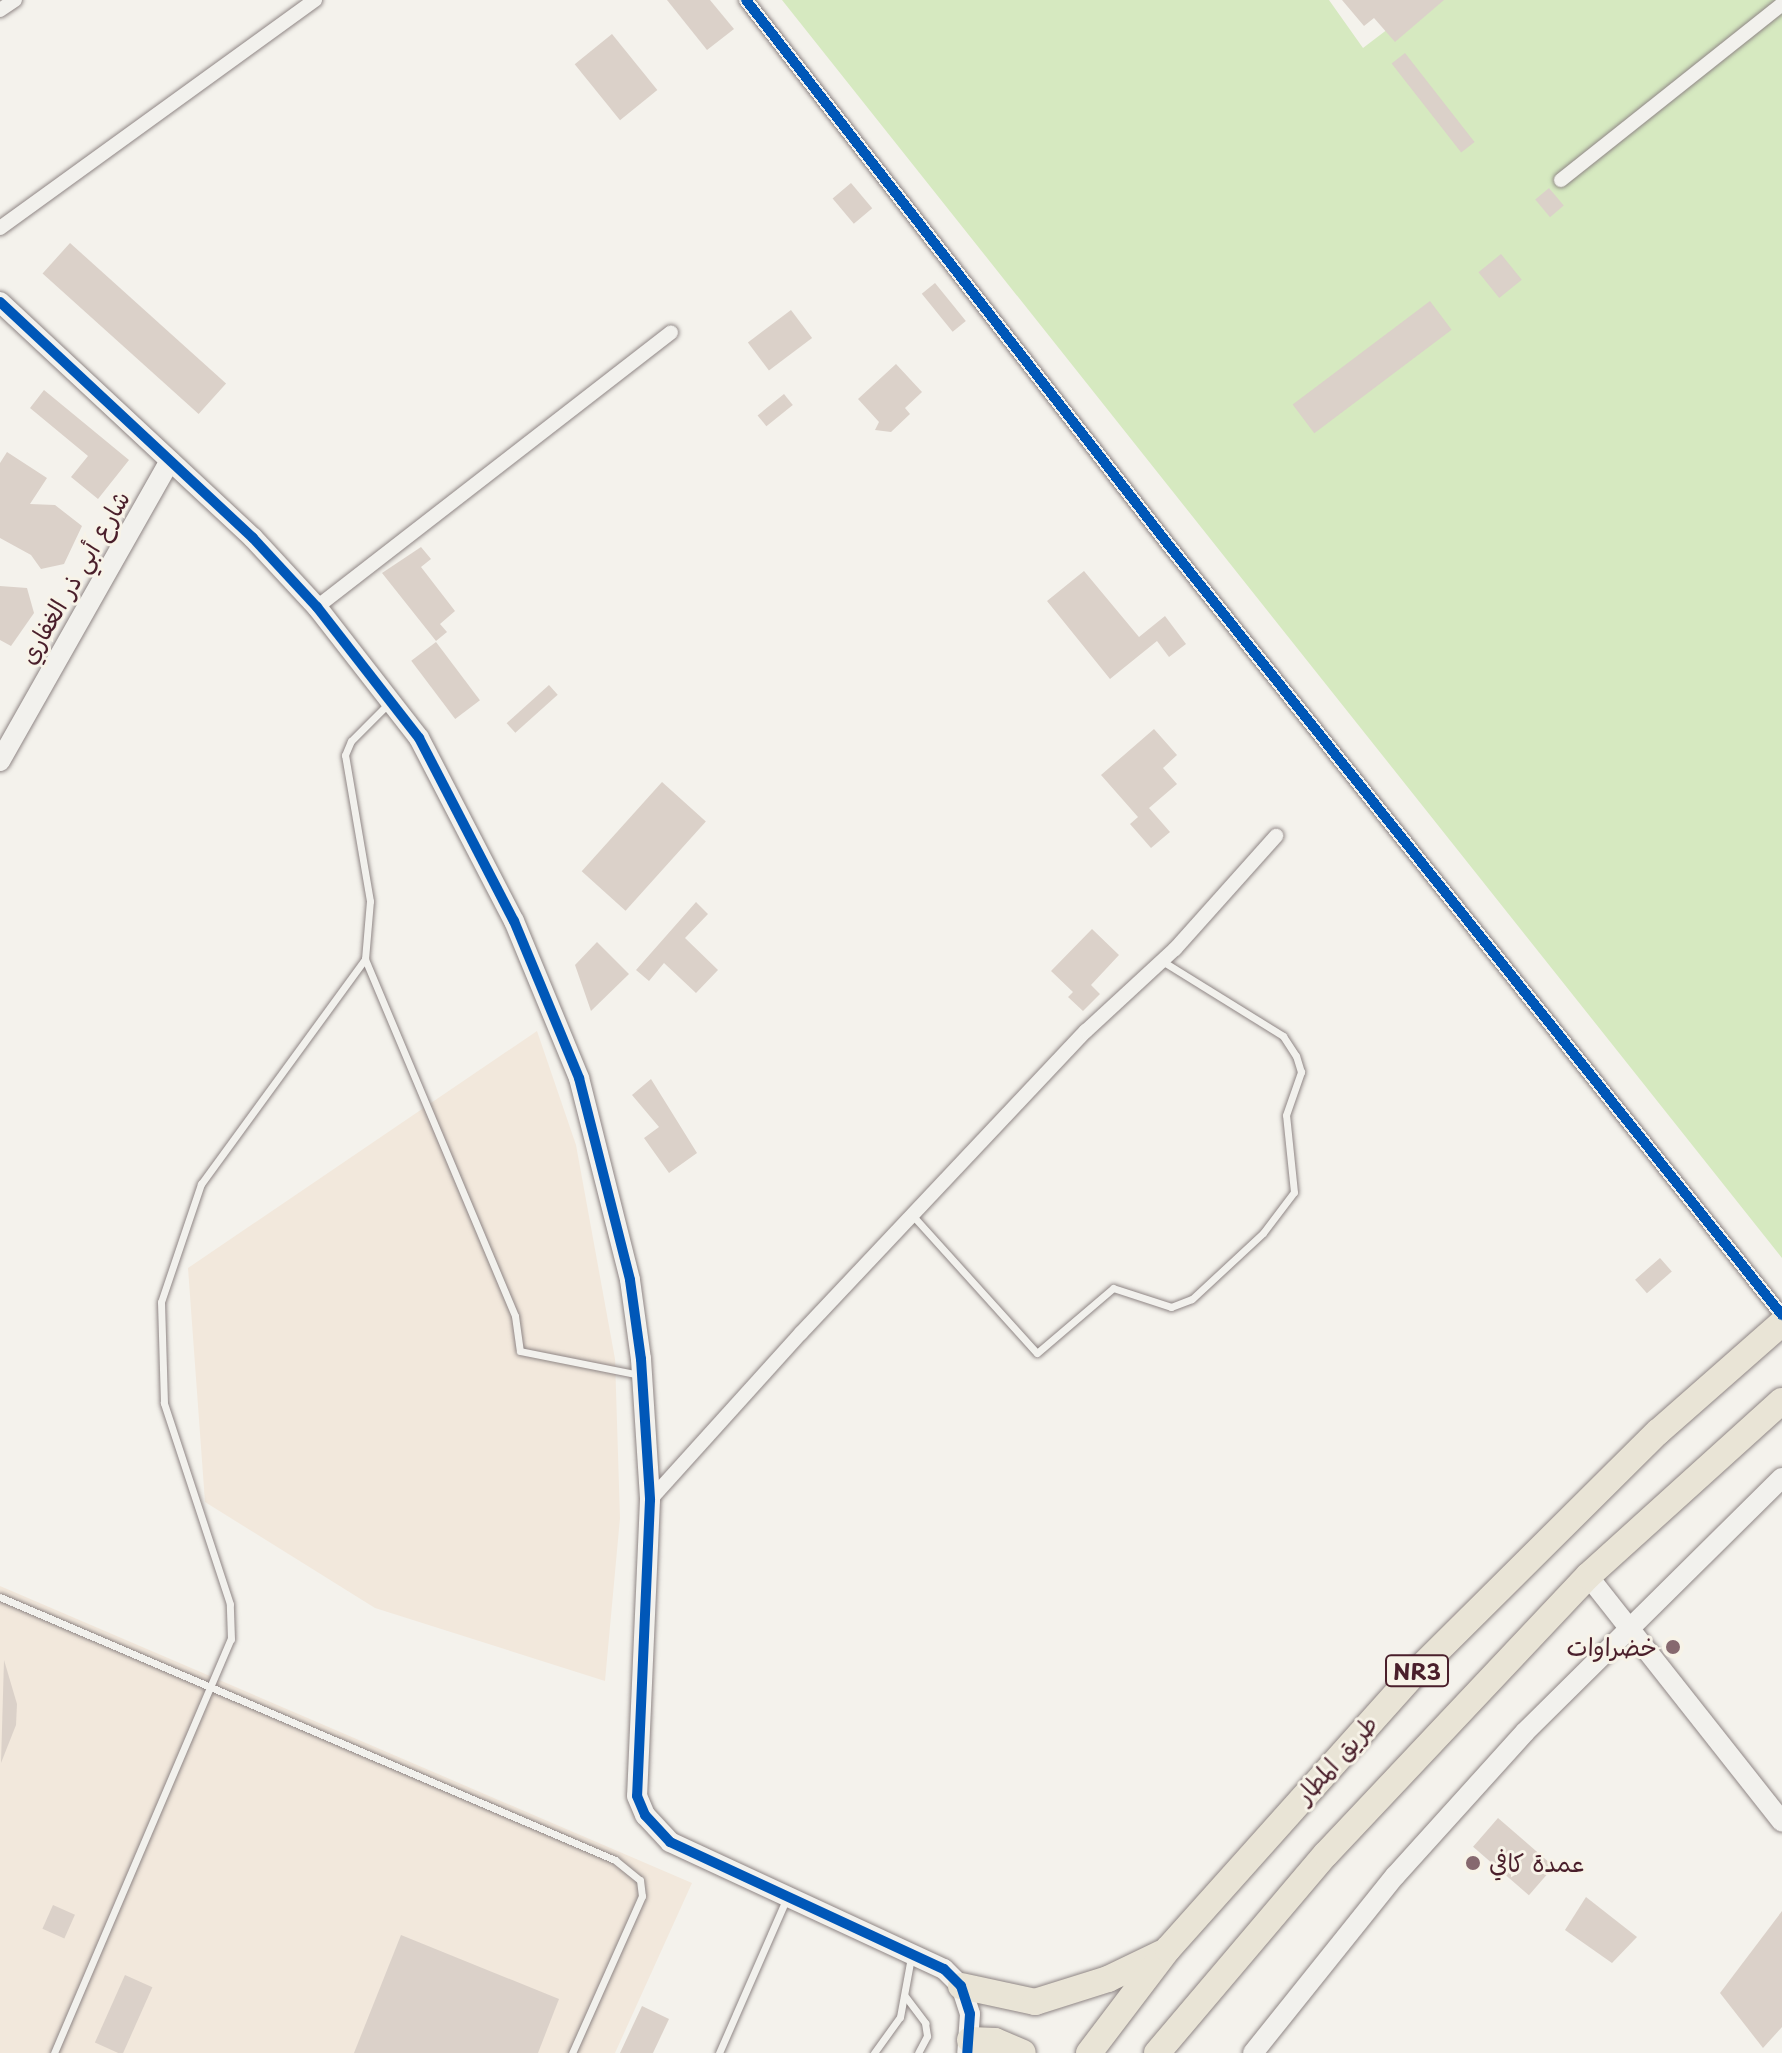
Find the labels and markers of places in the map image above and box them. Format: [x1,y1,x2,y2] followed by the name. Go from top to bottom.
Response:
[1567,1633,1657,1661] place label: خضراوات
[1664,1638,1682,1656] marker: خضراوات
[1489,1849,1584,1877] place label: عمدة كافي
[1464,1854,1482,1872] marker: عمدة كافي

